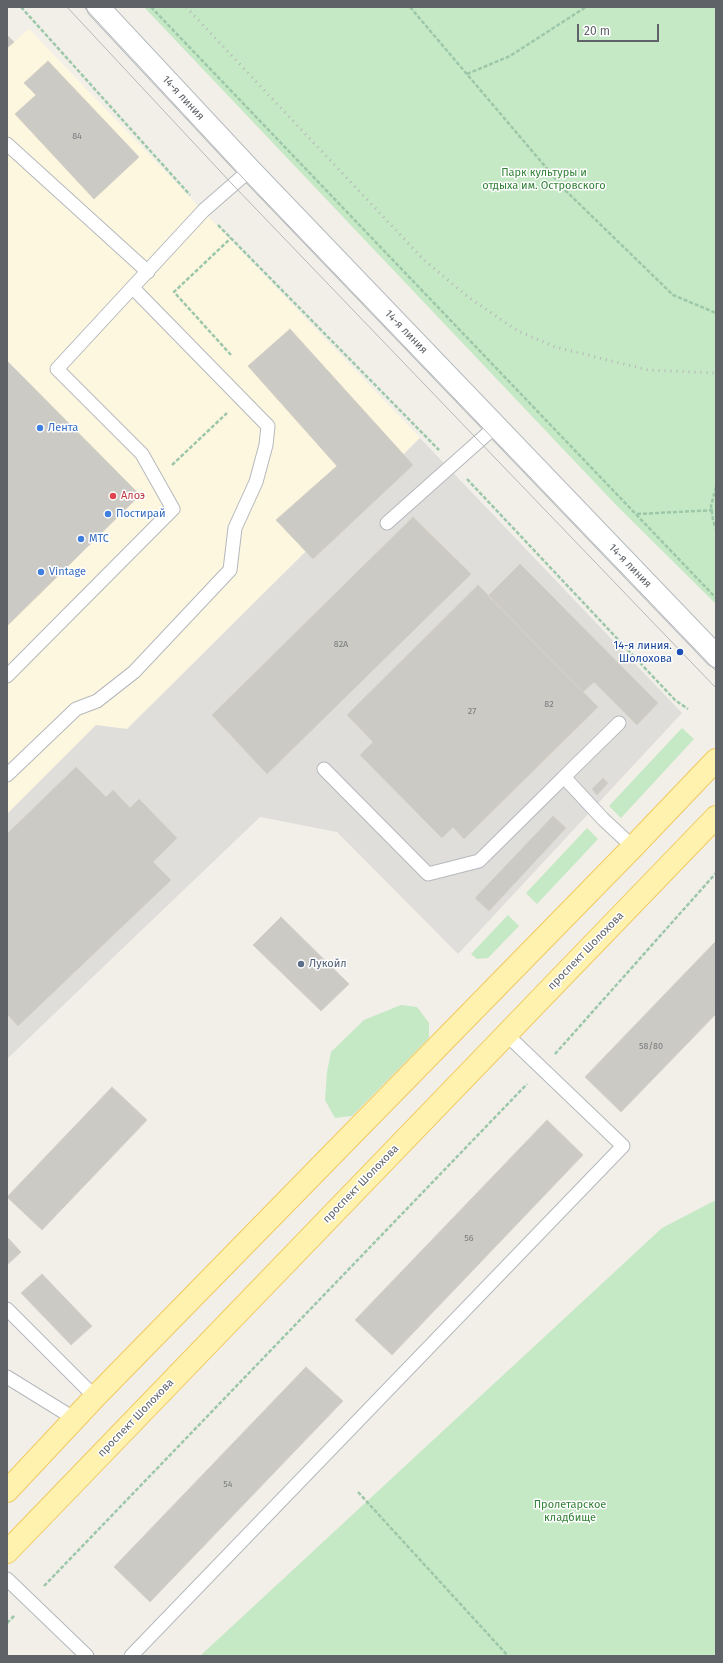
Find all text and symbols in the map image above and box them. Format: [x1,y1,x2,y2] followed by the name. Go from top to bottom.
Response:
[579,16,661,42] scale bar
[584,24,610,38] text: 20 m
[159,73,207,123] street label: 14-я линия
[72,131,82,141] house number: 84
[482,166,606,192] park label: Парк культуры и отдыха им. Островского
[382,307,430,357] street label: 14-я линия
[48,421,78,435] place label: Лента
[35,423,45,433] marker: Лента
[121,489,145,503] place label: Алоэ
[108,491,118,501] marker: Алоэ
[116,507,166,521] place label: Постирай
[103,509,113,519] marker: Постирай
[89,532,109,546] place label: МТС
[76,534,86,544] marker: МТС
[606,541,654,591] street label: 14-я линия
[49,565,86,579] place label: Vintage
[36,567,46,577] marker: Vintage
[334,639,348,649] house number: 82А
[613,639,672,665] place label: 14-я линия. Шолохова
[675,647,685,657] marker: 14-я линия. Шолохова
[544,699,554,709] house number: 82
[468,706,476,716] house number: 27
[545,909,627,993] street label: проспект Шолохова
[309,957,347,971] place label: Лукойл
[296,959,306,969] marker: Лукойл
[639,1041,663,1051] house number: 58/80
[320,1142,402,1226] street label: проспект Шолохова
[464,1233,474,1243] house number: 56
[95,1376,177,1460] street label: проспект Шолохова
[223,1479,233,1489] house number: 54
[534,1498,606,1524] park label: Пролетарское кладбище

